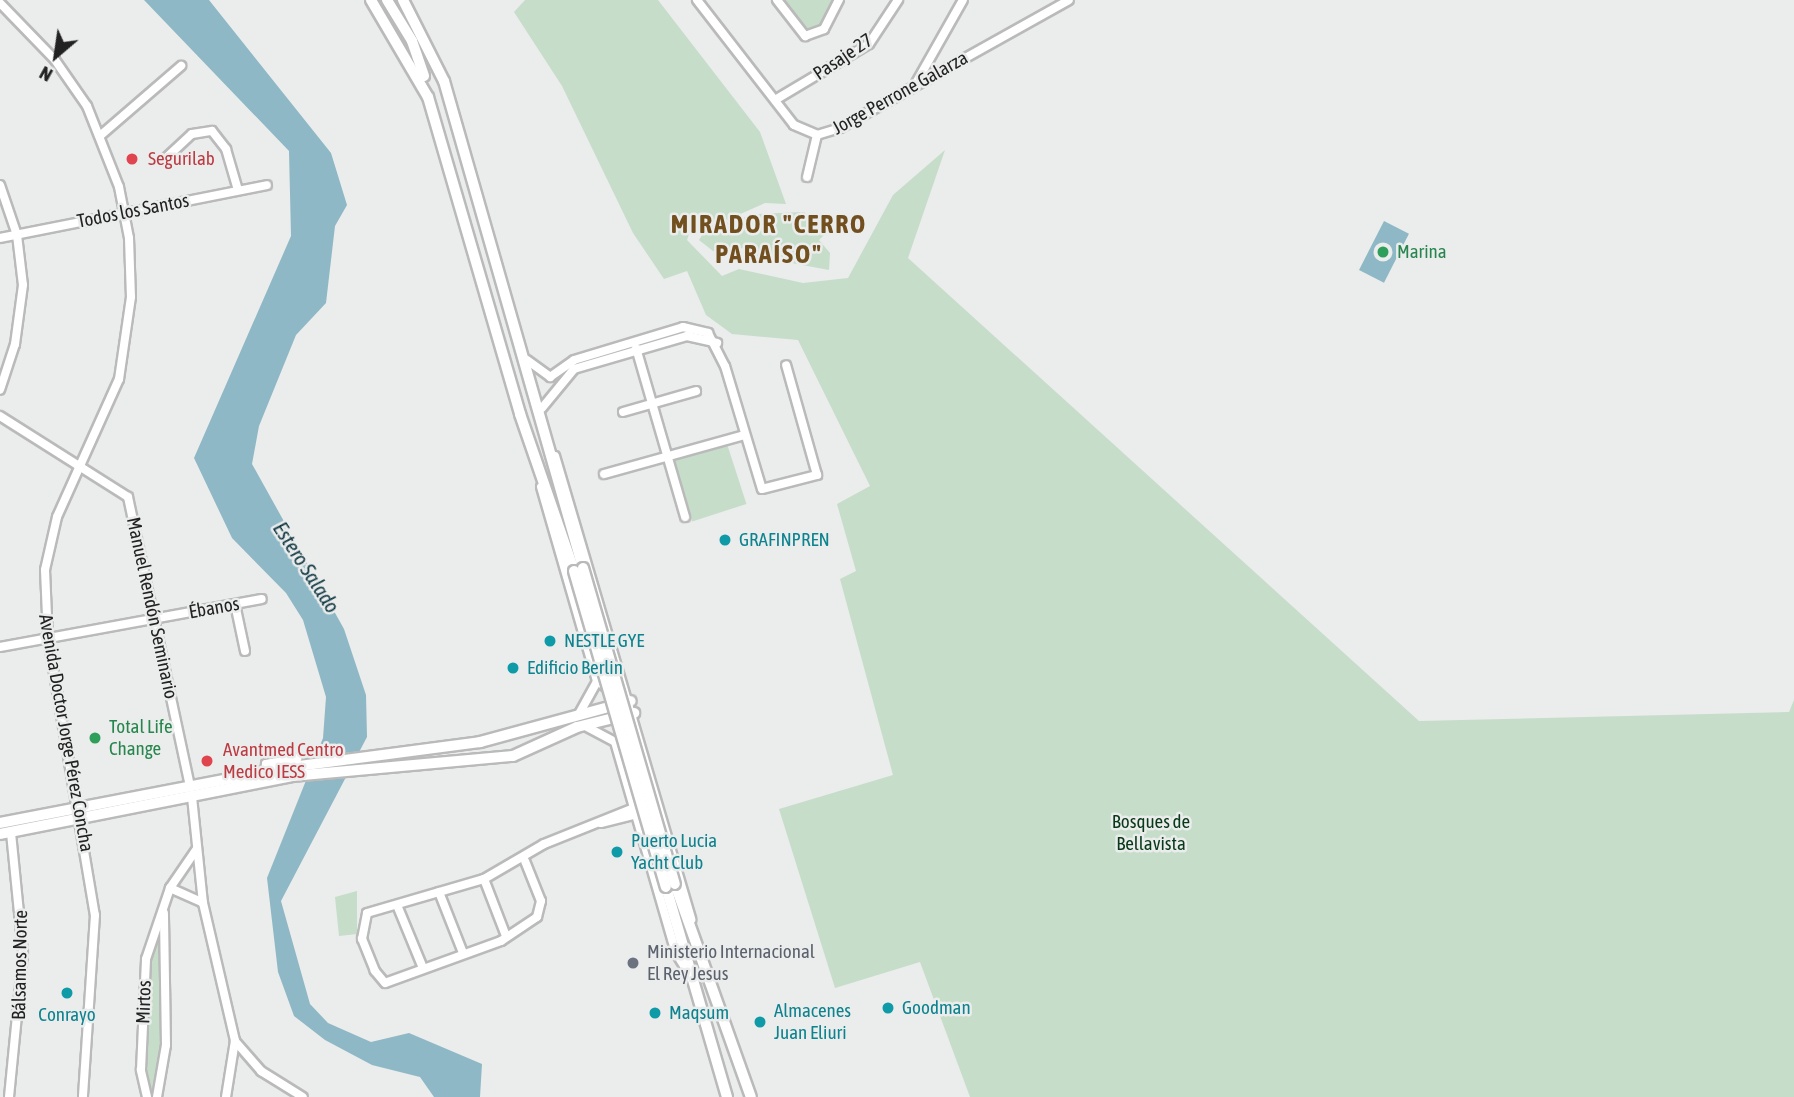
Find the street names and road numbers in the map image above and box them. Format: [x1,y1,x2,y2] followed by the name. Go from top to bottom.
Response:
[809,29,877,85] street label: Pasaje 27
[828,46,972,140] street label: Jorge Perrone Galarza
[75,189,191,233] street label: Todos los Santos
[122,515,182,701] street label: Manuel Rendón Seminario
[187,592,241,624] street label: Ébanos
[34,612,98,854] street label: Avenida Doctor Jorge Pérez Concha
[8,910,32,1020] street label: Bálsamos Norte
[132,980,156,1024] street label: Mirtos

